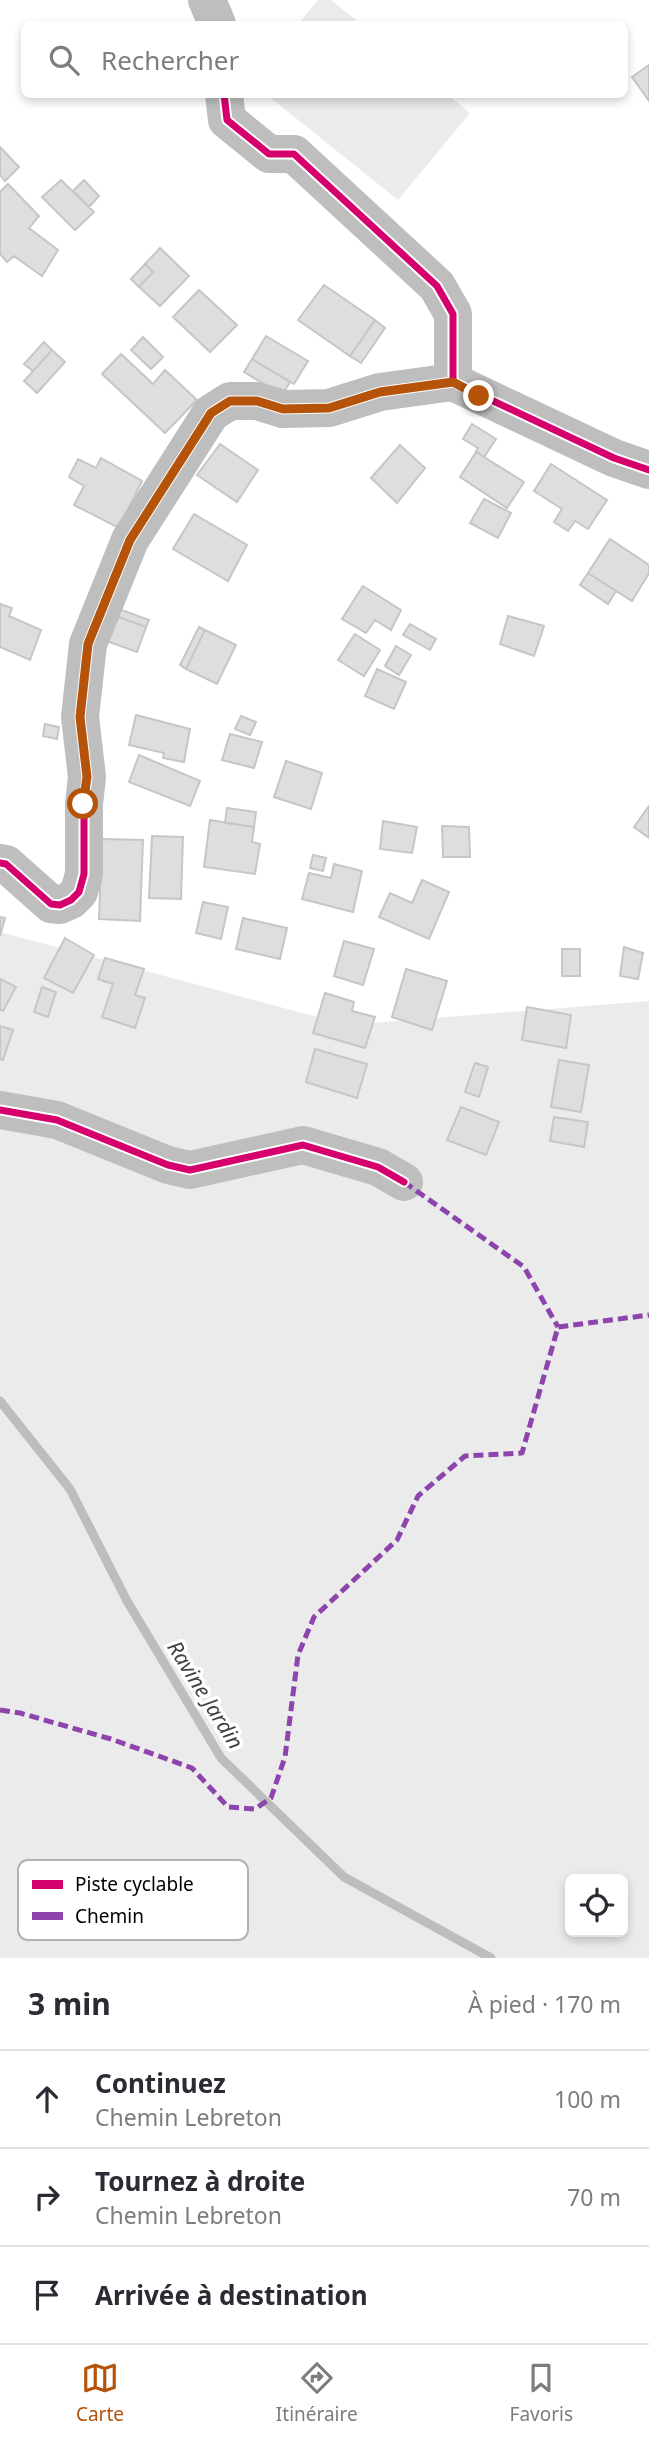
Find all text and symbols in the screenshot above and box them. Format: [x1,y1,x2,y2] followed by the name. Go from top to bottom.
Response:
[21,21,628,98] search box
[45,41,83,79] icon: search
[101,42,239,78] text: Rechercher
[463,380,494,411] route end
[67,788,98,819] route start
[161,1635,250,1754] water label: Ravine Jardin
[18,1860,248,1940] legend
[75,1871,194,1897] text: Piste cyclable
[565,1874,628,1937] map controls
[565,1874,628,1937] button: locate
[75,1903,144,1929] text: Chemin
[28,1983,111,2024] text: 3 min
[468,1988,621,2020] text: À pied · 170 m
[95,2065,226,2101] text: Continuez
[28,2080,66,2118] icon: ahead
[554,2083,621,2115] text: 100 m
[95,2101,282,2133] text: Chemin Lebreton
[95,2163,305,2199] text: Tournez à droite
[28,2178,66,2216] icon: right
[567,2181,621,2213] text: 70 m
[95,2199,282,2231] text: Chemin Lebreton
[28,2276,66,2314] icon: arrive
[95,2277,368,2313] text: Arrivée à destination
[76,2359,124,2427] tab: Carte
[276,2359,358,2427] tab: Itinéraire
[510,2359,573,2427] tab: Favoris

